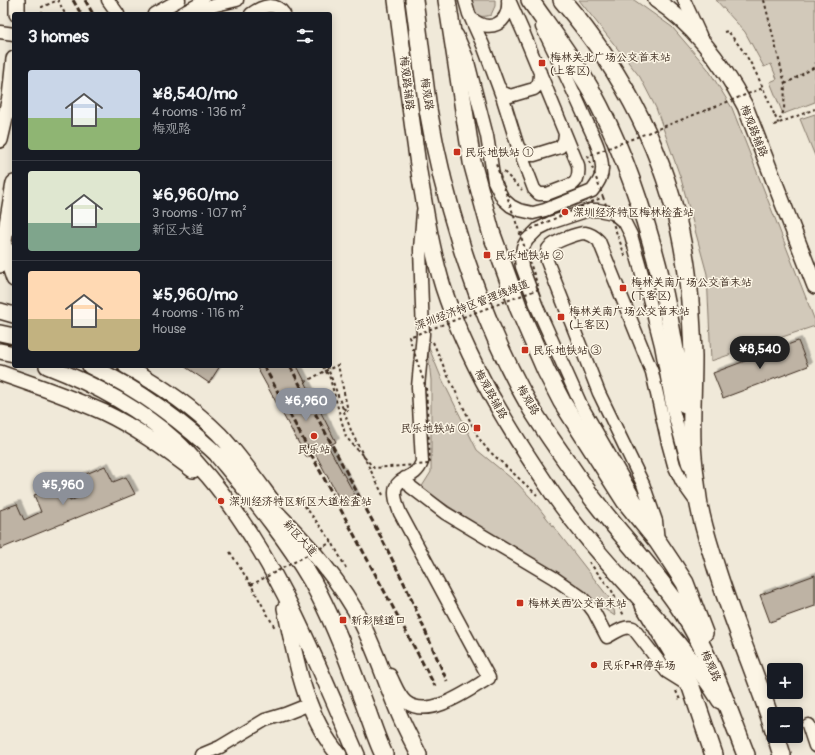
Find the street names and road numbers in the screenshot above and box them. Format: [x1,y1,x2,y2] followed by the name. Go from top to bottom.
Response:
[397,55,417,111] street label: 梅观路辅路
[418,77,436,111] street label: 梅观路
[738,103,770,159] street label: 梅观路辅路
[413,277,531,333] street label: 深圳经济特区管理线绿道
[472,367,510,421] street label: 梅观路辅路
[514,382,542,418] street label: 梅观路
[280,517,320,559] street label: 新区大道
[698,648,724,684] street label: 梅观路

